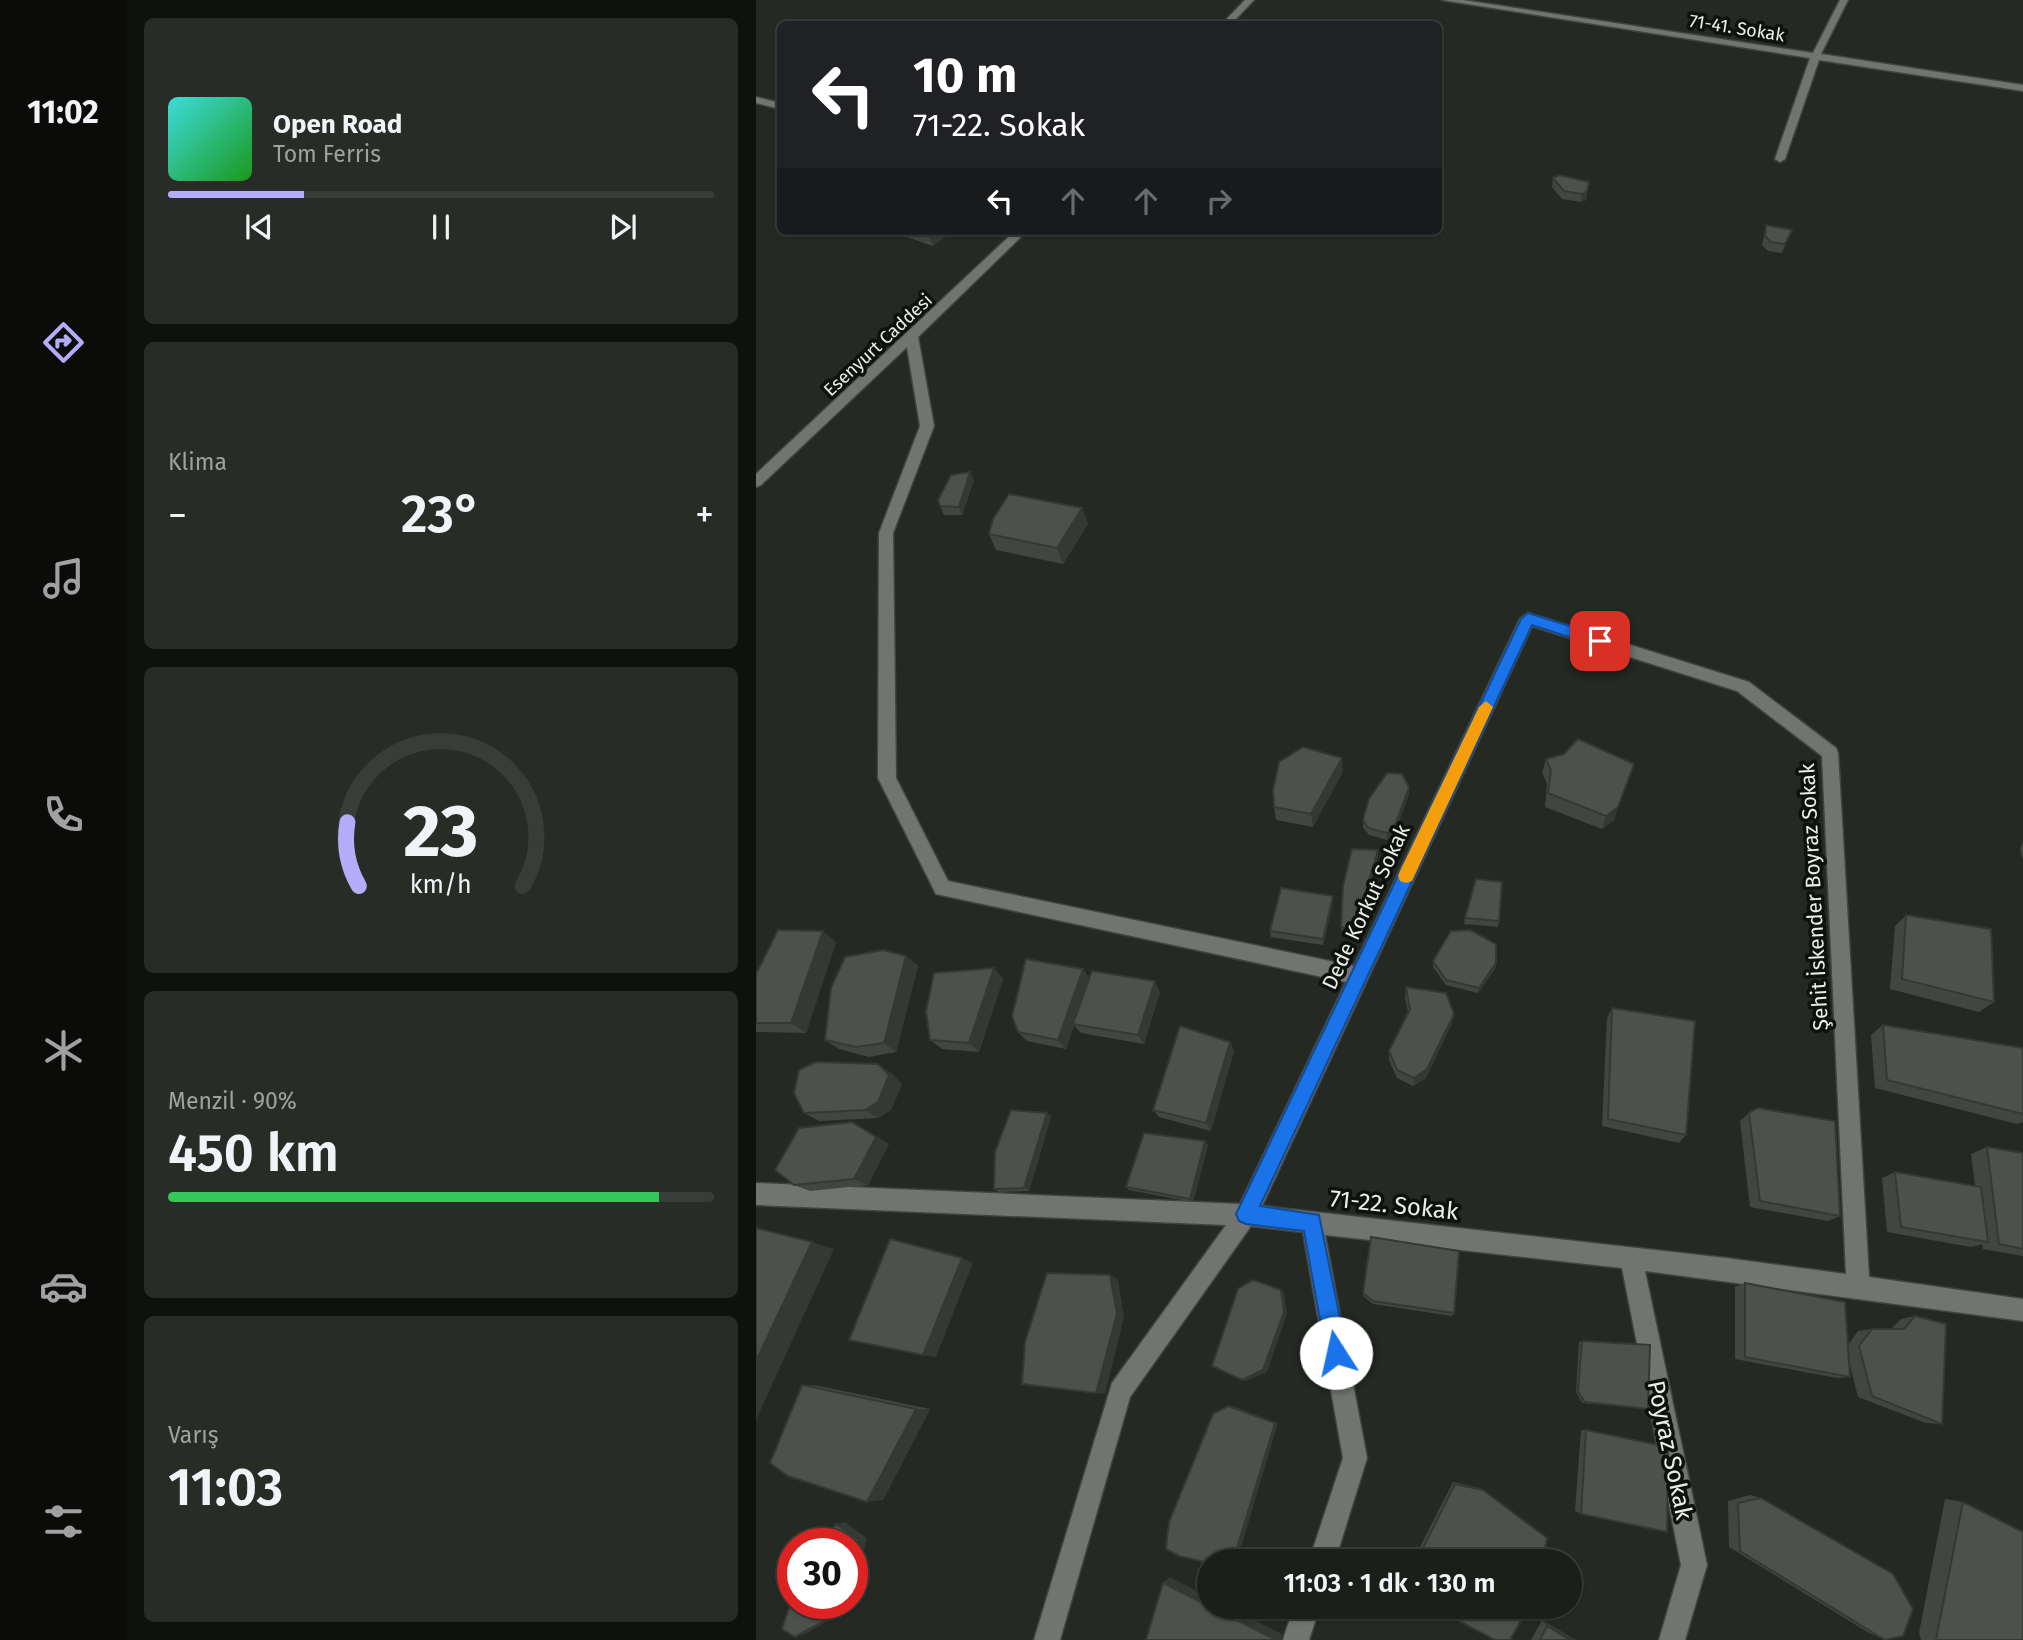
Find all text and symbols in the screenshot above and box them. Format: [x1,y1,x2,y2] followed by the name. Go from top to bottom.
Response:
[1688,10,1787,47] street label: 71-41. Sokak
[913,46,1017,105] text: 10 m
[798,49,889,140] icon: left
[27,93,99,131] text: 11:02
[913,106,1085,144] text: 71-22. Sokak
[273,109,402,140] text: Open Road
[273,140,381,168] text: Tom Ferris
[981,182,1019,220] icon: left
[1054,182,1092,220] icon: ahead
[1127,182,1165,220] icon: ahead
[1200,182,1238,220] icon: right
[240,208,278,246] icon: previous
[422,208,460,246] icon: pause
[604,208,642,246] icon: next
[819,289,937,401] street label: Esenyurt Caddesi
[39,318,88,367] icon: directions
[168,448,227,476] text: Klima
[401,483,481,546] text: 23°
[168,492,187,538] text: −
[695,492,714,538] text: +
[39,554,88,603] icon: music
[1570,611,1630,671] pin
[1581,622,1619,660] icon: arrive
[1794,763,1834,1031] street label: Şehit İskender Boyraz Sokak
[403,788,479,875] text: 23
[39,790,88,839] icon: phone
[1316,820,1416,994] street label: Dede Korkut Sokak
[410,870,472,900] text: km/h
[39,1026,88,1075] icon: climate
[168,1087,297,1115] text: Menzil · 90%
[168,1122,339,1185] text: 450 km
[1328,1184,1460,1226] street label: 71-22. Sokak
[39,1262,88,1311] icon: car
[1299,1316,1373,1390] position arrow
[1642,1378,1699,1523] street label: Poyraz Sokak
[168,1421,219,1449] text: Varış
[168,1456,283,1519] text: 11:03
[39,1497,88,1546] icon: filters
[777,1528,868,1619] speed limit sign: 30
[1283,1568,1496,1599] text: 11:03 · 1 dk · 130 m

